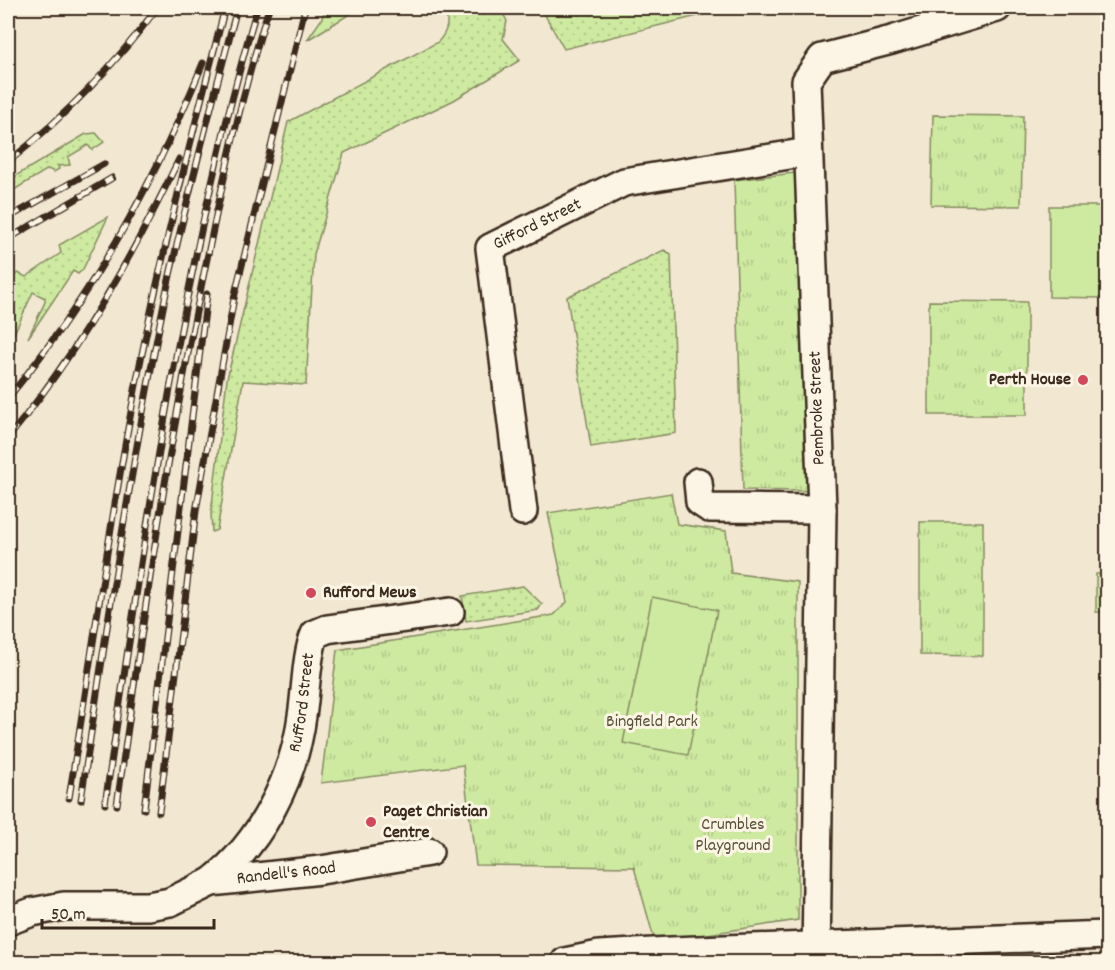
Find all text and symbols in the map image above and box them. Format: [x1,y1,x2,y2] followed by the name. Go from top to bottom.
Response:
[489,192,586,257] street label: Gifford Street
[804,350,832,465] street label: Pembroke Street
[989,368,1071,393] place label: Perth House
[1076,373,1090,387] marker: Perth House
[323,581,417,606] place label: Rufford Mews
[304,586,318,600] marker: Rufford Mews
[283,651,322,755] street label: Rufford Street
[606,710,698,735] park label: Bingfield Park
[383,800,488,846] place label: Paget Christian Centre
[695,813,771,859] park label: Crumbles Playground
[364,815,378,829] marker: Paget Christian Centre
[236,855,338,892] street label: Randell's Road
[42,892,214,930] scale bar
[51,903,86,928] text: 50 m

